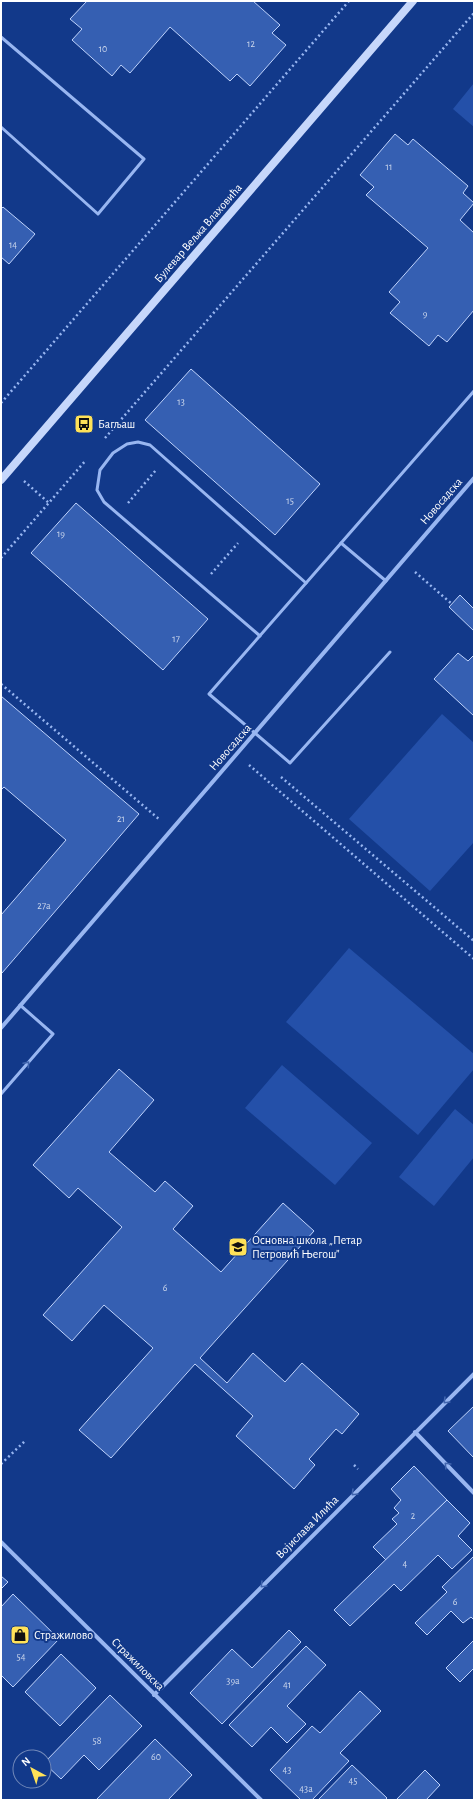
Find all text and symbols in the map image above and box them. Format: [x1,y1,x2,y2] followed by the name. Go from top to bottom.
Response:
[247,39,255,49] house number: 12
[99,44,107,54] house number: 10
[386,162,392,172] house number: 11
[152,181,245,285] street label: Булевар Вељка Влаховића
[9,240,17,250] house number: 14
[423,309,428,319] house number: 9
[177,397,185,407] house number: 13
[73,413,95,435] bus stop icon: Багљаш
[98,418,135,430] place label: Багљаш
[418,475,465,526] street label: Новосадска
[286,496,294,506] house number: 15
[57,529,65,539] house number: 19
[172,634,180,644] house number: 17
[207,721,254,772] street label: Новосадска
[117,814,125,824] house number: 21
[37,901,51,911] house number: 27a
[22,1061,29,1069] one-way arrow
[252,1234,362,1260] place label: Основна школа „Петар Петровић Његош”
[227,1236,249,1258] school or university icon: Основна школа „Петар Петровић Његош”
[163,1283,168,1293] house number: 6
[443,1396,451,1404] one-way arrow
[444,1462,452,1470] one-way arrow
[351,1488,359,1496] one-way arrow
[273,1493,342,1561] street label: Војислава Илића
[411,1511,416,1521] house number: 2
[403,1559,408,1569] house number: 4
[260,1580,268,1588] one-way arrow
[453,1597,458,1607] house number: 6
[9,1624,31,1646] shop icon: Стражилово
[34,1629,93,1641] place label: Стражилово
[109,1635,167,1693] street label: Стражиловска
[17,1652,26,1662] house number: 54
[226,1676,240,1686] house number: 39a
[283,1680,291,1690] house number: 41
[93,1736,102,1746] house number: 58
[12,1749,52,1789] north arrow
[151,1752,161,1762] house number: 60
[19,1755,32,1768] text: N
[283,1765,291,1775] house number: 43
[349,1776,358,1786] house number: 45
[299,1784,313,1794] house number: 43a

